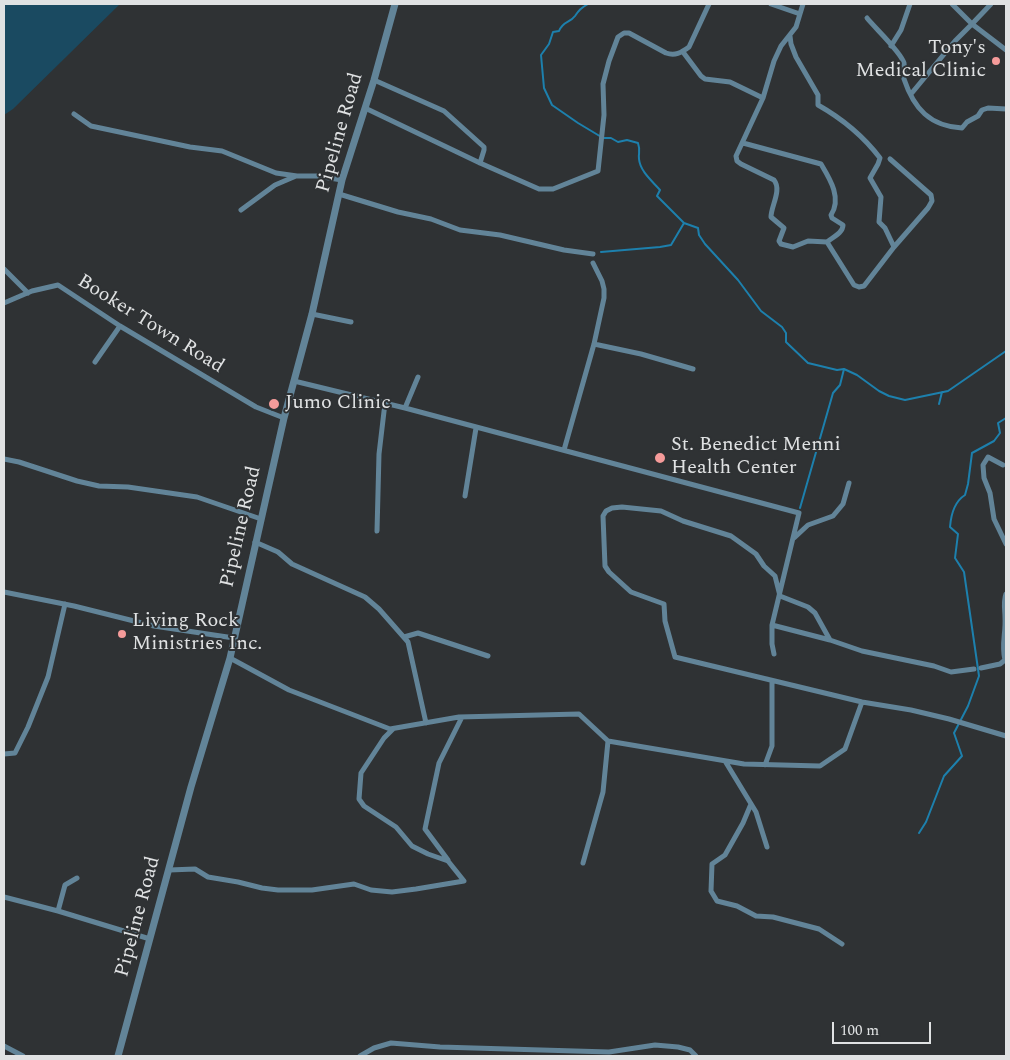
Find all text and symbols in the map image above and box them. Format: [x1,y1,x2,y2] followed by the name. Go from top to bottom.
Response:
[856,37,986,84] place label: Tony's Medical Clinic
[990,55,1002,67] marker: Tony's Medical Clinic
[312,70,370,196] street label: Pipeline Road
[72,270,228,380] street label: Booker Town Road
[285,392,391,416] place label: Jumo Clinic
[267,397,281,411] marker: Jumo Clinic
[671,434,841,481] place label: St. Benedict Menni Health Center
[653,451,667,465] marker: St. Benedict Menni Health Center
[216,464,268,590] street label: Pipeline Road
[132,610,262,657] place label: Living Rock Ministries Inc.
[116,628,128,640] marker: Living Rock Ministries Inc.
[111,854,167,980] street label: Pipeline Road
[835,1012,934,1044] scale bar
[840,1019,879,1042] text: 100 m

